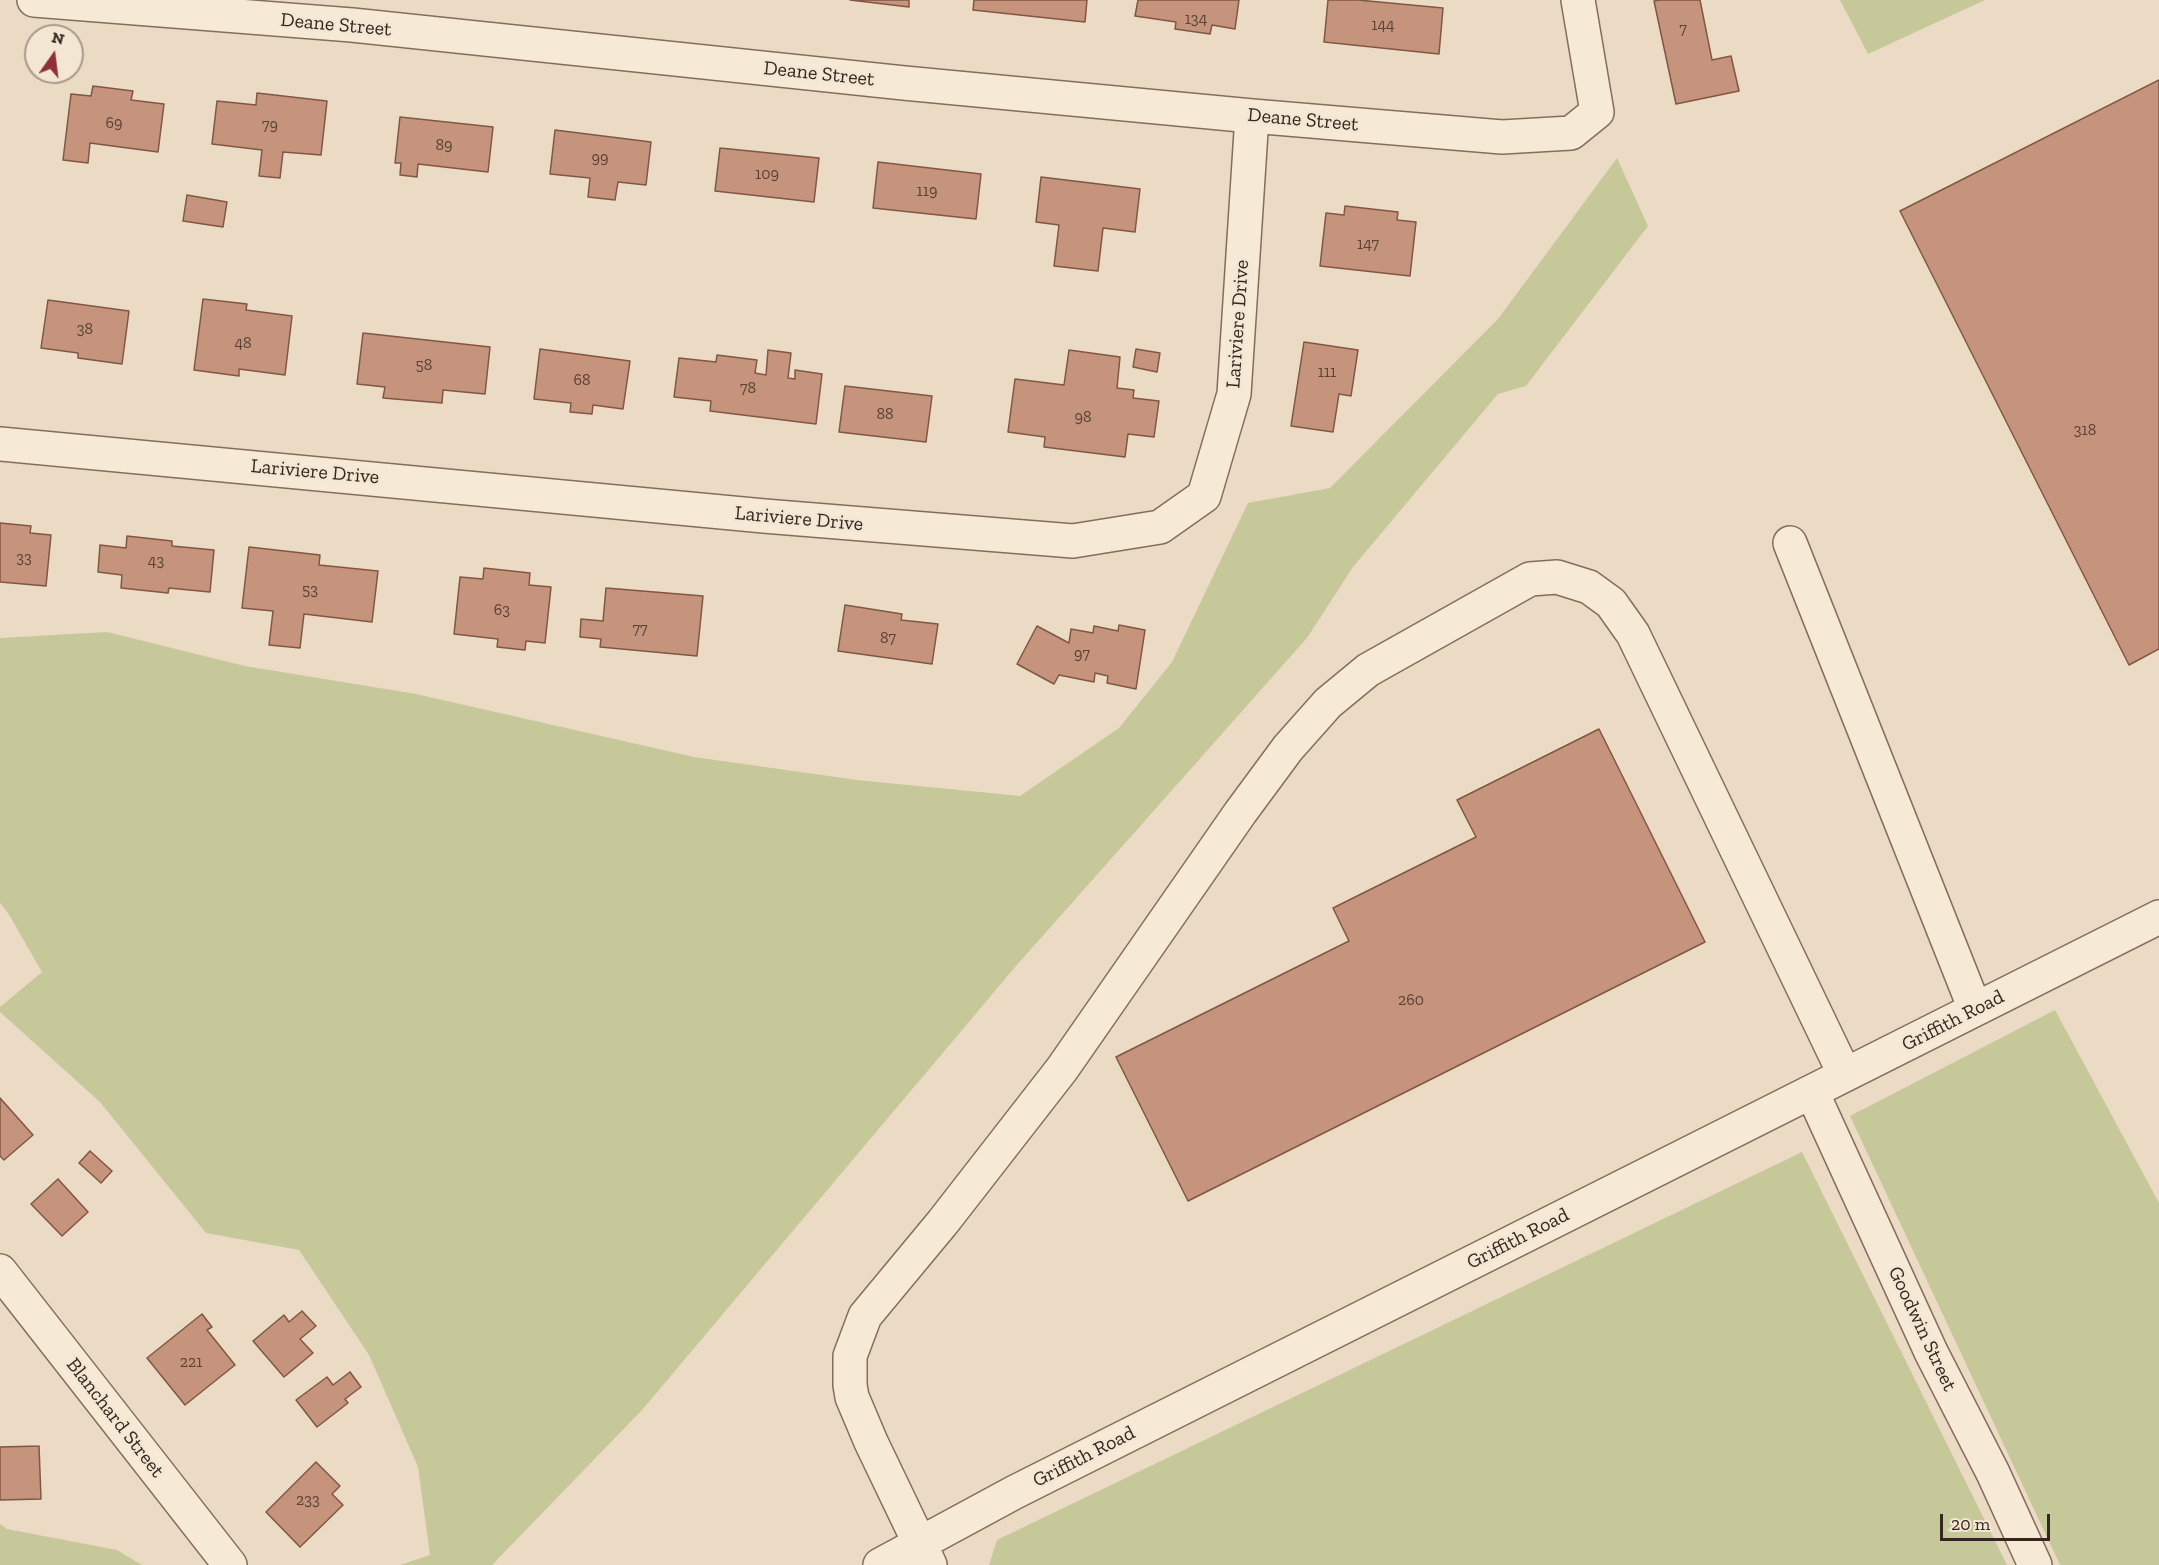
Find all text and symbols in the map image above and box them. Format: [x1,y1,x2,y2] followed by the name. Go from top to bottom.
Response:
[280,8,392,42] street label: Deane Street
[1185,9,1207,29] house number: 134
[1371,15,1395,35] house number: 144
[1679,19,1687,39] house number: 7
[24,24,84,84] north arrow
[50,27,66,49] text: N
[762,56,876,92] street label: Deane Street
[1247,103,1359,137] street label: Deane Street
[106,113,122,133] house number: 69
[262,115,278,135] house number: 79
[435,135,453,155] house number: 89
[592,148,608,168] house number: 99
[755,164,779,184] house number: 109
[917,181,937,201] house number: 119
[1357,234,1379,254] house number: 147
[1222,259,1254,389] street label: Lariviere Drive
[77,319,93,339] house number: 38
[234,333,252,353] house number: 48
[416,355,432,375] house number: 58
[1318,362,1336,382] house number: 111
[573,370,591,390] house number: 68
[740,378,756,398] house number: 78
[876,404,894,424] house number: 88
[1074,407,1092,427] house number: 98
[2074,420,2096,440] house number: 318
[250,454,380,490] street label: Lariviere Drive
[734,501,864,537] street label: Lariviere Drive
[16,548,32,568] house number: 33
[148,551,164,571] house number: 43
[302,580,318,600] house number: 53
[494,600,510,620] house number: 63
[632,619,648,639] house number: 77
[880,628,896,648] house number: 87
[1074,644,1090,664] house number: 97
[1898,985,2008,1057] street label: Griffith Road
[1398,990,1424,1010] house number: 260
[1463,1203,1573,1275] street label: Griffith Road
[1883,1263,1961,1395] street label: Goodwin Street
[180,1352,202,1372] house number: 221
[61,1353,169,1483] street label: Blanchard Street
[1029,1421,1139,1493] street label: Griffith Road
[296,1490,320,1510] house number: 233
[1943,1502,2052,1540] scale bar
[1951,1513,1990,1535] text: 20 m

